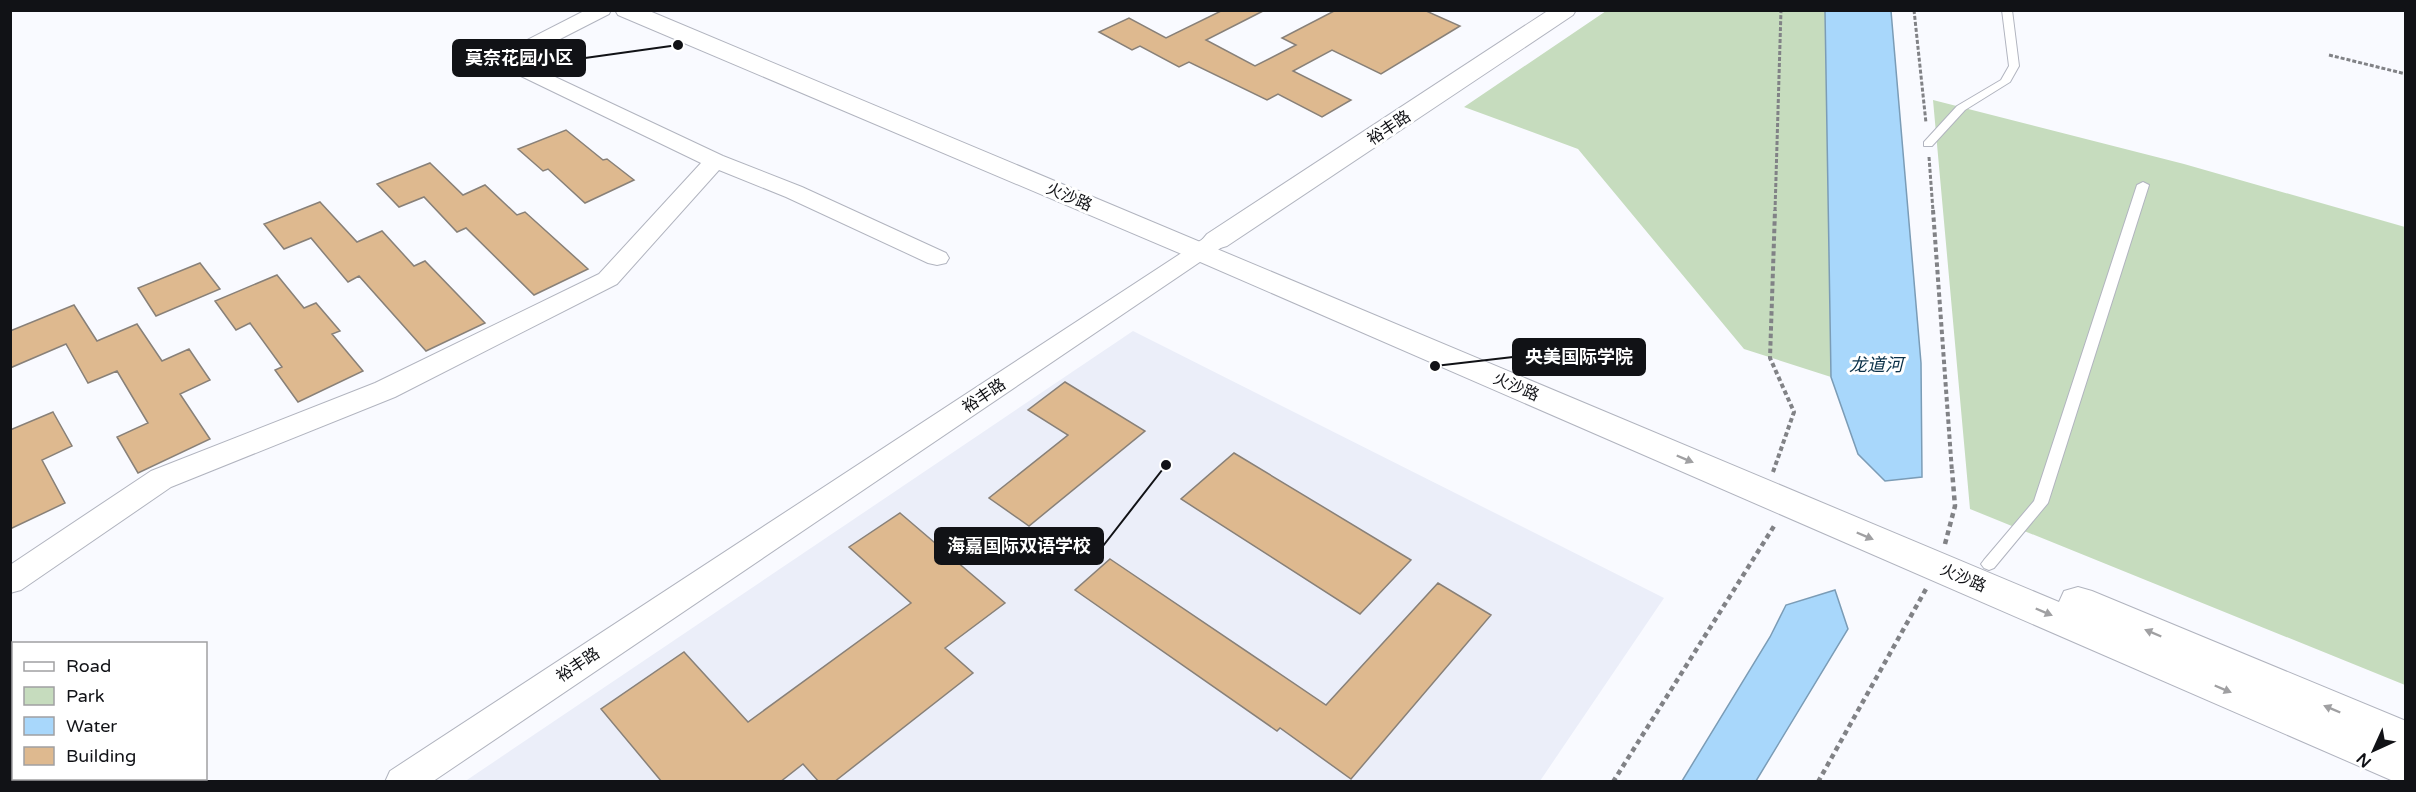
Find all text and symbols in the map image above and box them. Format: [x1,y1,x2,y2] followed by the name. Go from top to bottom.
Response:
[453,40,585,76] callout: 莫奈花园小区
[465,47,573,69] text: 莫奈花园小区
[1364,106,1414,150] street label: 裕丰路
[1043,178,1095,216] street label: 火沙路
[1513,339,1645,375] callout: 央美国际学院
[1525,346,1633,368] text: 央美国际学院
[1849,354,1906,376] water label: 龙道河
[1490,368,1542,406] street label: 火沙路
[959,374,1009,418] street label: 裕丰路
[1677,454,1695,464] one-way arrow
[935,528,1103,564] callout: 海嘉国际双语学校
[1856,531,1874,541] one-way arrow
[947,535,1091,557] text: 海嘉国际双语学校
[1937,559,1989,597] street label: 火沙路
[2035,608,2053,617] one-way arrow
[2144,629,2161,638] one-way arrow
[12,642,207,780] legend
[553,643,603,687] street label: 裕丰路
[66,655,111,677] text: Road
[2215,684,2233,694] one-way arrow
[66,685,105,707] text: Park
[2323,704,2341,714] one-way arrow
[66,715,117,737] text: Water
[2344,720,2404,780] north arrow
[66,745,136,767] text: Building
[2352,748,2376,772] text: N

